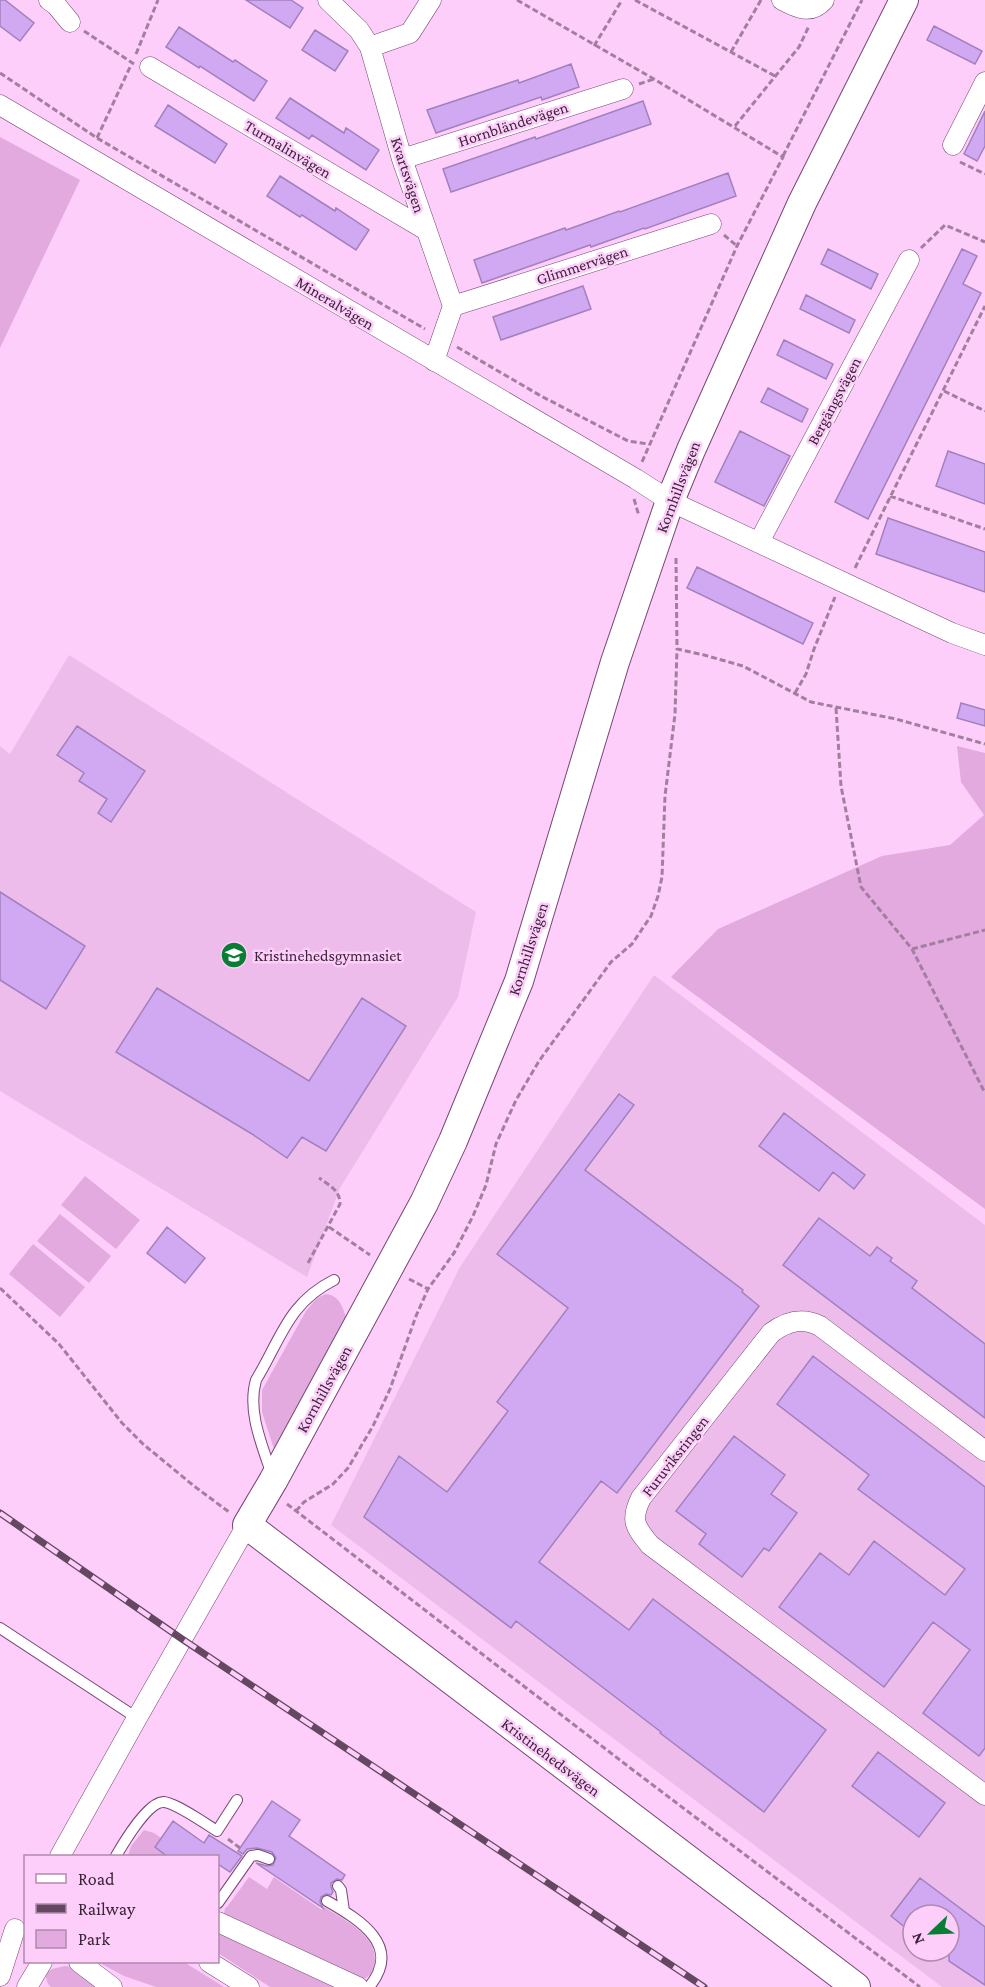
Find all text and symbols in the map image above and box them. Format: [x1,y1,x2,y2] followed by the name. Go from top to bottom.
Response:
[456,98,571,151] street label: Hornbländevägen
[241,116,335,183] street label: Turmalinvägen
[387,135,428,216] street label: Kvartsvägen
[534,242,630,289] street label: Glimmervägen
[292,273,377,334] street label: Mineralvägen
[804,354,865,448] street label: Bergängsvägen
[653,439,704,535] street label: Kornhillsvägen
[505,900,552,998] street label: Kornhillsvägen
[219,940,249,970] school or university icon: Kristinehedsgymnasiet
[254,947,402,965] place label: Kristinehedsgymnasiet
[293,1342,356,1436] street label: Kornhillsvägen
[638,1412,713,1500] street label: Furuviksringen
[498,1715,604,1801] street label: Kristinehedsvägen
[24,1855,219,1963] legend
[78,1869,115,1889] text: Road
[78,1899,136,1919] text: Railway
[901,1903,961,1963] north arrow
[78,1929,110,1949] text: Park
[908,1930,928,1947] text: N

